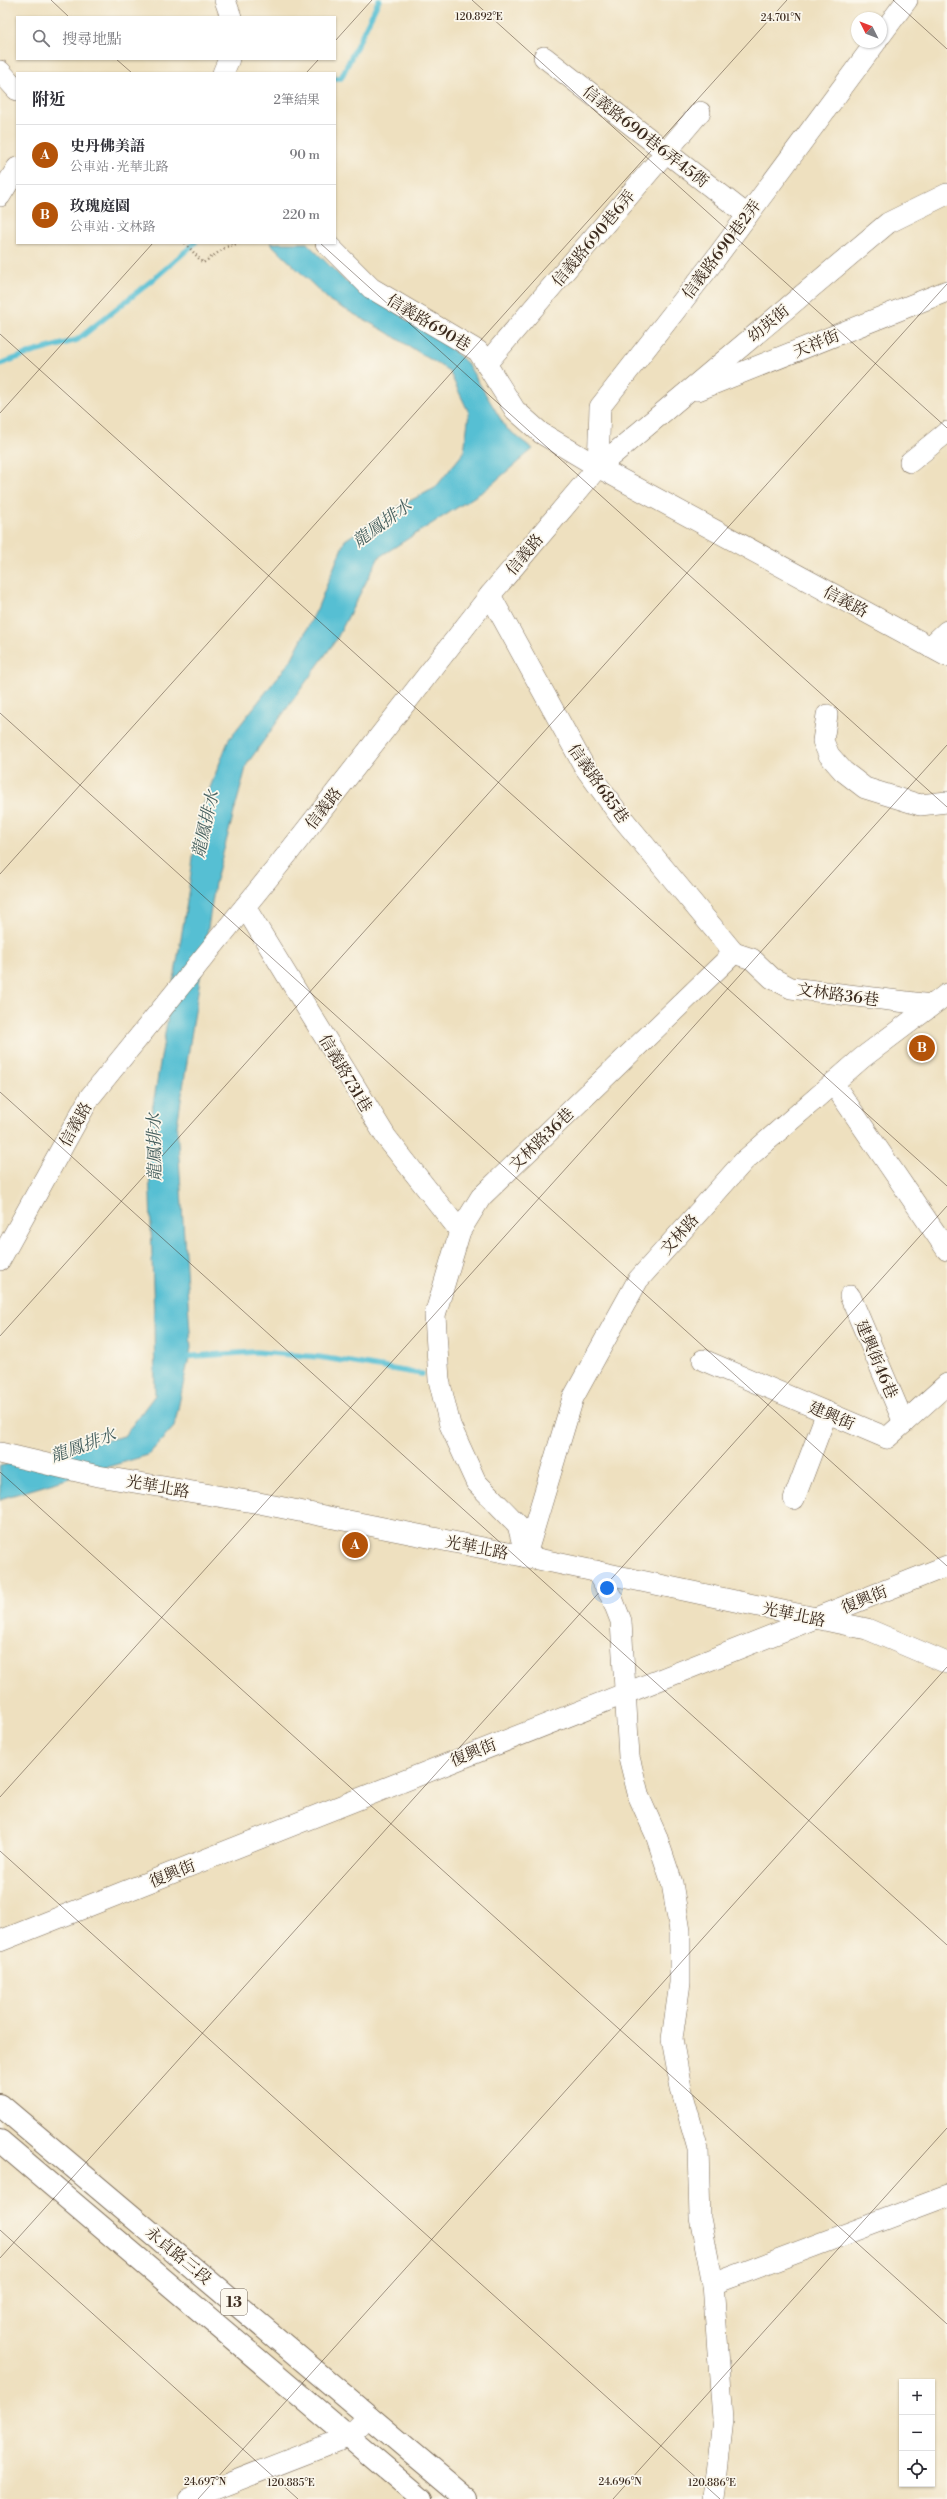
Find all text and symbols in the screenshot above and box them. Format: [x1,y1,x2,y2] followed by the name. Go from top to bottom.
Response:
[455,11,503,23] text: 120.892°E
[761,12,802,24] text: 24.701°N
[851,12,887,48] north arrow
[16,16,336,60] search box
[30,27,52,49] icon: search
[62,30,122,49] text: 搜尋地點
[579,81,712,192] street label: 信義路690巷6弄45衖
[32,89,66,111] text: 附近
[274,92,320,108] text: 2筆結果
[70,137,145,156] text: 史丹佛美語
[40,147,50,163] text: A
[289,147,320,163] text: 90 m
[70,159,169,175] text: 公車站 · 光華北路
[548,186,640,291] street label: 信義路690巷6弄
[678,196,766,303] street label: 信義路690巷2弄
[70,197,130,216] text: 玫瑰庭園
[40,207,50,223] text: B
[282,207,320,223] text: 220 m
[70,219,156,235] text: 公車站 · 文林路
[383,290,474,356] street label: 信義路690巷
[744,301,793,347] street label: 幼英街
[790,326,842,362] street label: 天祥街
[349,494,418,553] water label: 龍鳳排水
[502,530,548,579] street label: 信義路
[820,582,871,622] street label: 信義路
[564,740,633,827] street label: 信義路685巷
[301,784,346,834] street label: 信義路
[188,787,225,860] water label: 龍鳳排水
[796,979,880,1011] street label: 文林路36巷
[314,1031,376,1116] street label: 信義路731巷
[909,1033,935,1063] pin: B
[55,1099,96,1150] street label: 信義路
[505,1104,578,1176] street label: 文林路36巷
[143,1111,167,1181] water label: 龍鳳排水
[656,1210,703,1259] street label: 文林路
[851,1317,902,1402] street label: 建興街46巷
[806,1397,858,1435] street label: 建興街
[48,1423,121,1468] water label: 龍鳳排水
[125,1472,191,1502] street label: 光華北路
[342,1530,368,1560] pin: A
[443,1532,510,1564] street label: 光華北路
[597,1578,617,1598] your location
[838,1582,890,1618] street label: 復興街
[760,1599,827,1631] street label: 光華北路
[447,1735,499,1771] street label: 復興街
[146,1856,198,1892] street label: 復興街
[141,2222,215,2289] street label: 永貞路三段
[221,2289,247,2315] road number: 13
[899,2379,935,2487] map controls
[899,2379,935,2415] button: +
[899,2415,935,2451] button: −
[899,2451,935,2487] button: locate
[184,2476,227,2488] text: 24.697°N
[598,2476,642,2488] text: 24.696°N
[267,2477,315,2489] text: 120.885°E
[688,2477,736,2489] text: 120.886°E

